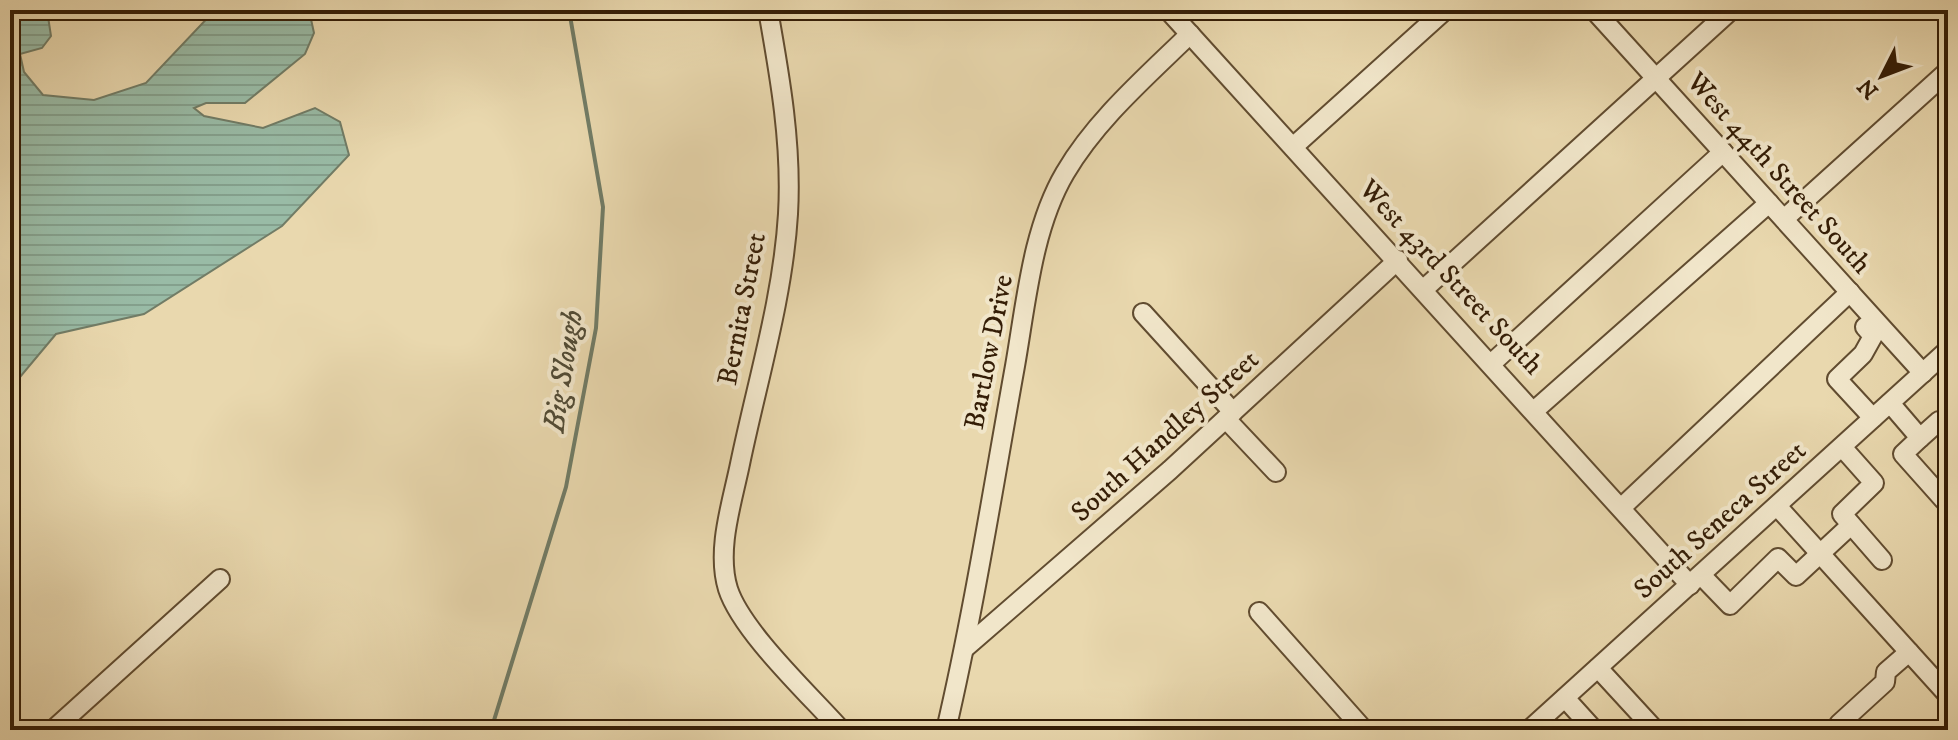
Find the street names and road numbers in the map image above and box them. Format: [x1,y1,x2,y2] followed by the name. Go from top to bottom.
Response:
[1678,64,1879,281] street label: West 44th Street South
[1351,171,1551,382] street label: West 43rd Street South
[710,230,774,388] street label: Bernita Street
[957,272,1021,432] street label: Bartlow Drive
[1064,342,1266,530] street label: South Handley Street
[1627,433,1814,607] street label: South Seneca Street

